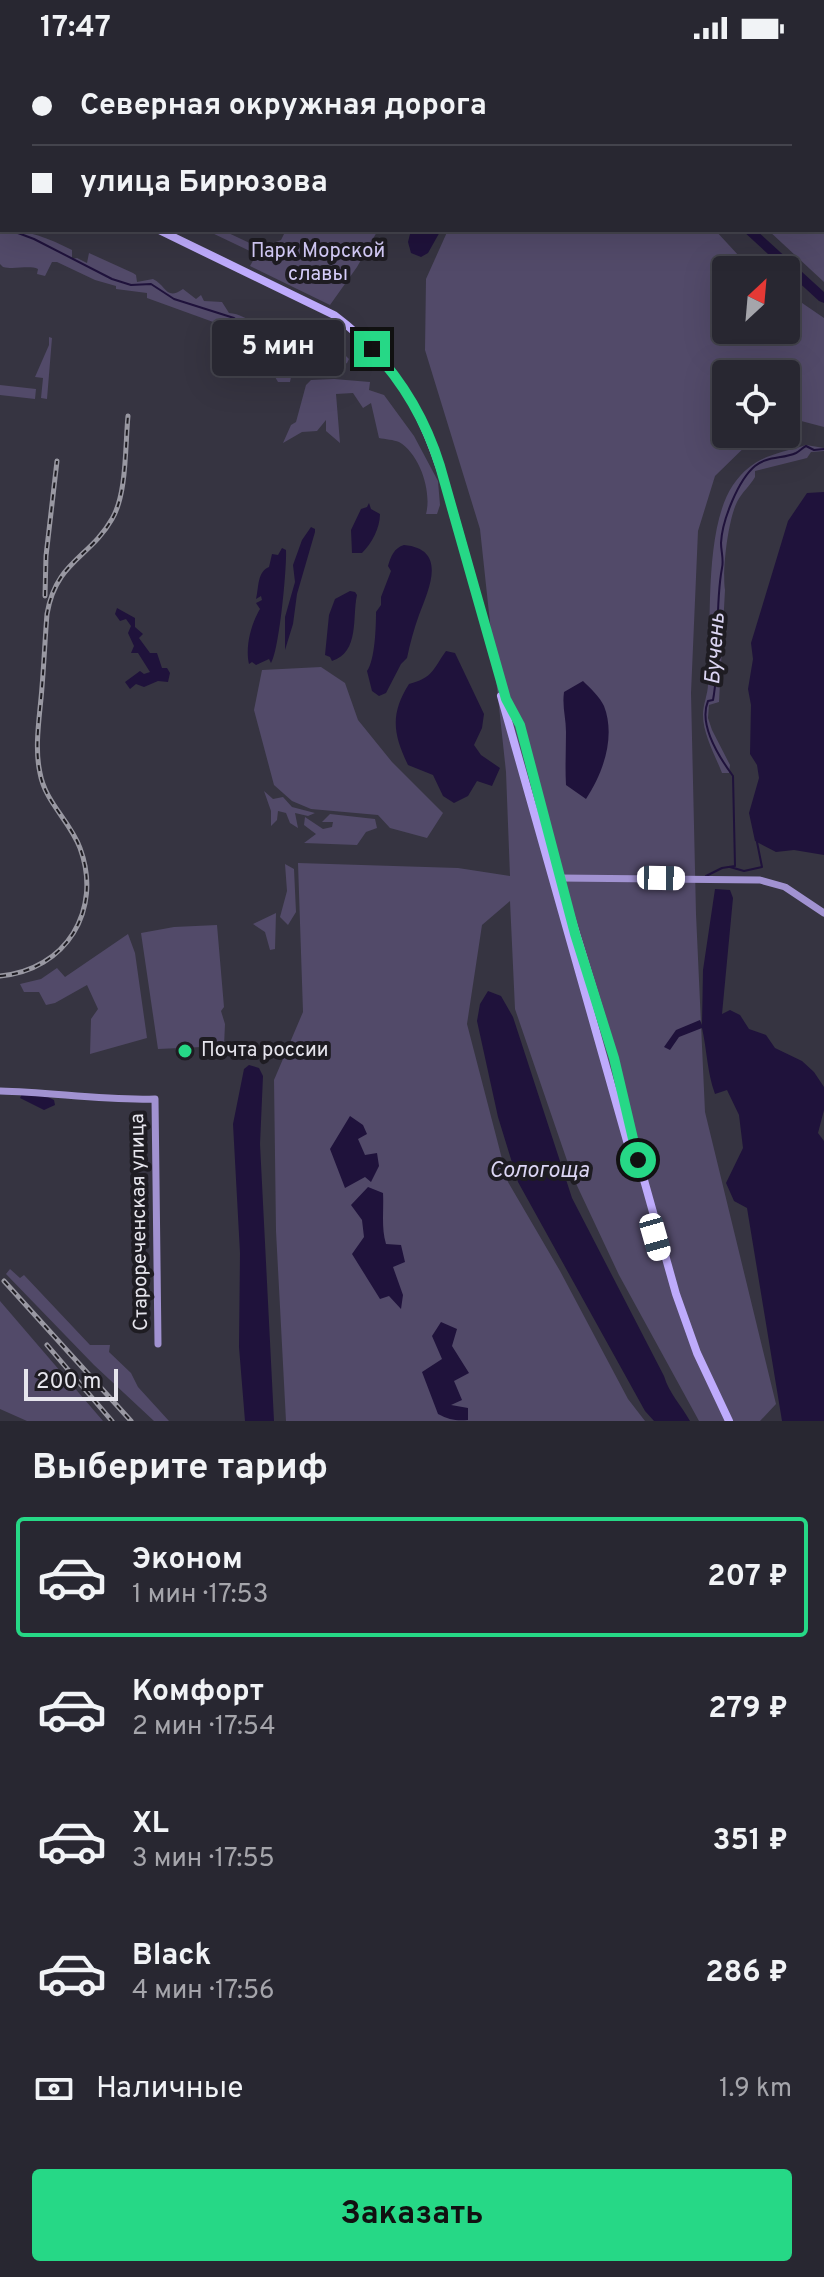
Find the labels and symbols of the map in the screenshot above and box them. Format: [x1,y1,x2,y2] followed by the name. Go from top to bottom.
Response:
[251,239,385,288] park label: Парк Морской славы
[712,256,800,344] north arrow
[212,321,344,377] callout: 5 мин
[354,331,390,367] route end
[700,612,732,686] water label: Бучень
[637,866,685,890] car
[201,1038,329,1064] place label: Почта россии
[176,1042,194,1060] marker: Почта россии
[125,1113,155,1331] street label: Старореченская улица
[620,1142,656,1178] route start
[489,1158,590,1185] water label: Сологоща
[637,1211,673,1263] car
[24,1365,118,1401] scale bar

